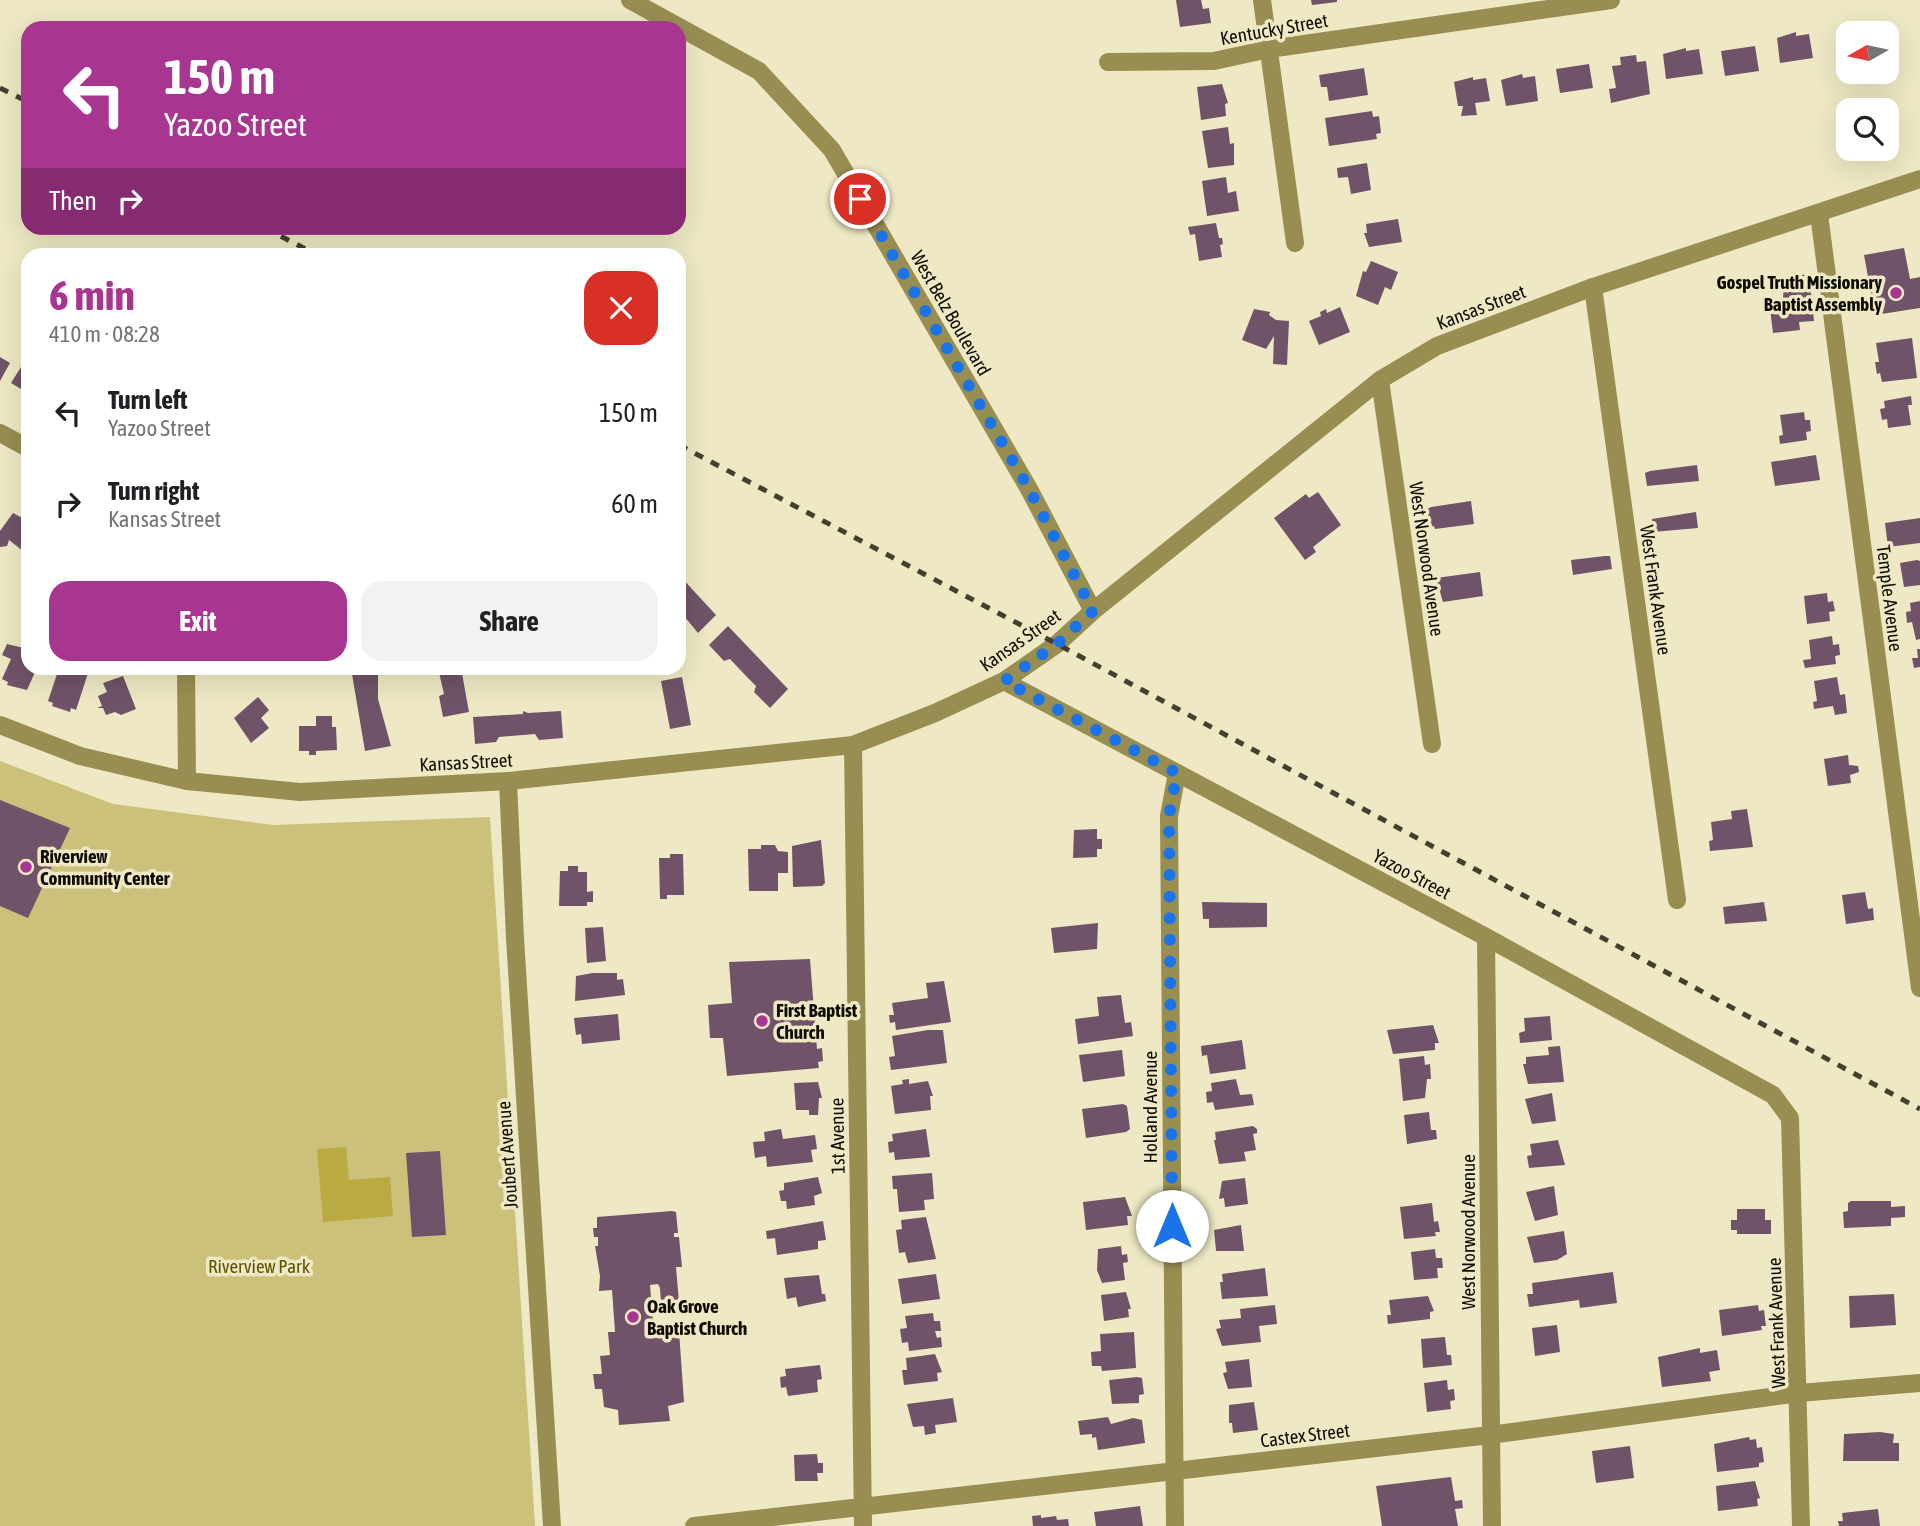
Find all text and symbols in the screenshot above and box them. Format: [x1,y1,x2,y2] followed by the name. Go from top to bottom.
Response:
[1218,9,1330,49] street label: Kentucky Street
[1836,21,1899,84] north arrow
[1836,21,1899,161] map controls
[164,48,275,104] text: 150 m
[49,49,140,140] icon: left
[1836,98,1899,161] button: search
[164,106,307,143] text: Yazoo Street
[830,169,890,229] pin
[841,180,879,218] icon: arrive
[111,182,149,220] icon: right
[49,186,97,216] text: Then
[906,247,996,379] street label: West Belz Boulevard
[49,271,135,319] text: 6 min
[584,271,658,345] button: close
[1716,271,1882,315] place label: Gospel Truth Missionary Baptist Assembly
[1433,280,1529,334] street label: Kansas Street
[1888,285,1904,301] marker: Gospel Truth Missionary Baptist Assembly
[49,321,160,347] text: 410 m · 08:28
[108,385,188,415] text: Turn left
[49,394,87,432] icon: left
[599,398,658,428] text: 150 m
[108,415,211,441] text: Yazoo Street
[108,476,199,506] text: Turn right
[1405,480,1449,638] street label: West Norwood Avenue
[49,485,87,523] icon: right
[611,489,658,519] text: 60 m
[108,506,221,532] text: Kansas Street
[1636,524,1676,656] street label: West Frank Avenue
[1873,543,1907,653] street label: Temple Avenue
[49,581,347,661] button: Exit
[361,581,658,661] button: Share
[975,604,1065,676] street label: Kansas Street
[419,749,513,775] street label: Kansas Street
[1369,844,1455,904] street label: Yazoo Street
[40,845,170,889] place label: Riverview Community Center
[18,859,34,875] marker: Riverview Community Center
[776,999,858,1043] place label: First Baptist Church
[754,1013,770,1029] marker: First Baptist Church
[1139,1051,1161,1163] street label: Holland Avenue
[825,1098,849,1174] street label: 1st Avenue
[492,1100,522,1210] street label: Joubert Avenue
[1457,1154,1479,1310] street label: West Norwood Avenue
[1135,1189,1209,1263] position arrow
[208,1255,311,1277] park label: Riverview Park
[1763,1257,1789,1389] street label: West Frank Avenue
[647,1295,747,1339] place label: Oak Grove Baptist Church
[625,1309,641,1325] marker: Oak Grove Baptist Church
[1259,1419,1351,1451] street label: Castex Street

